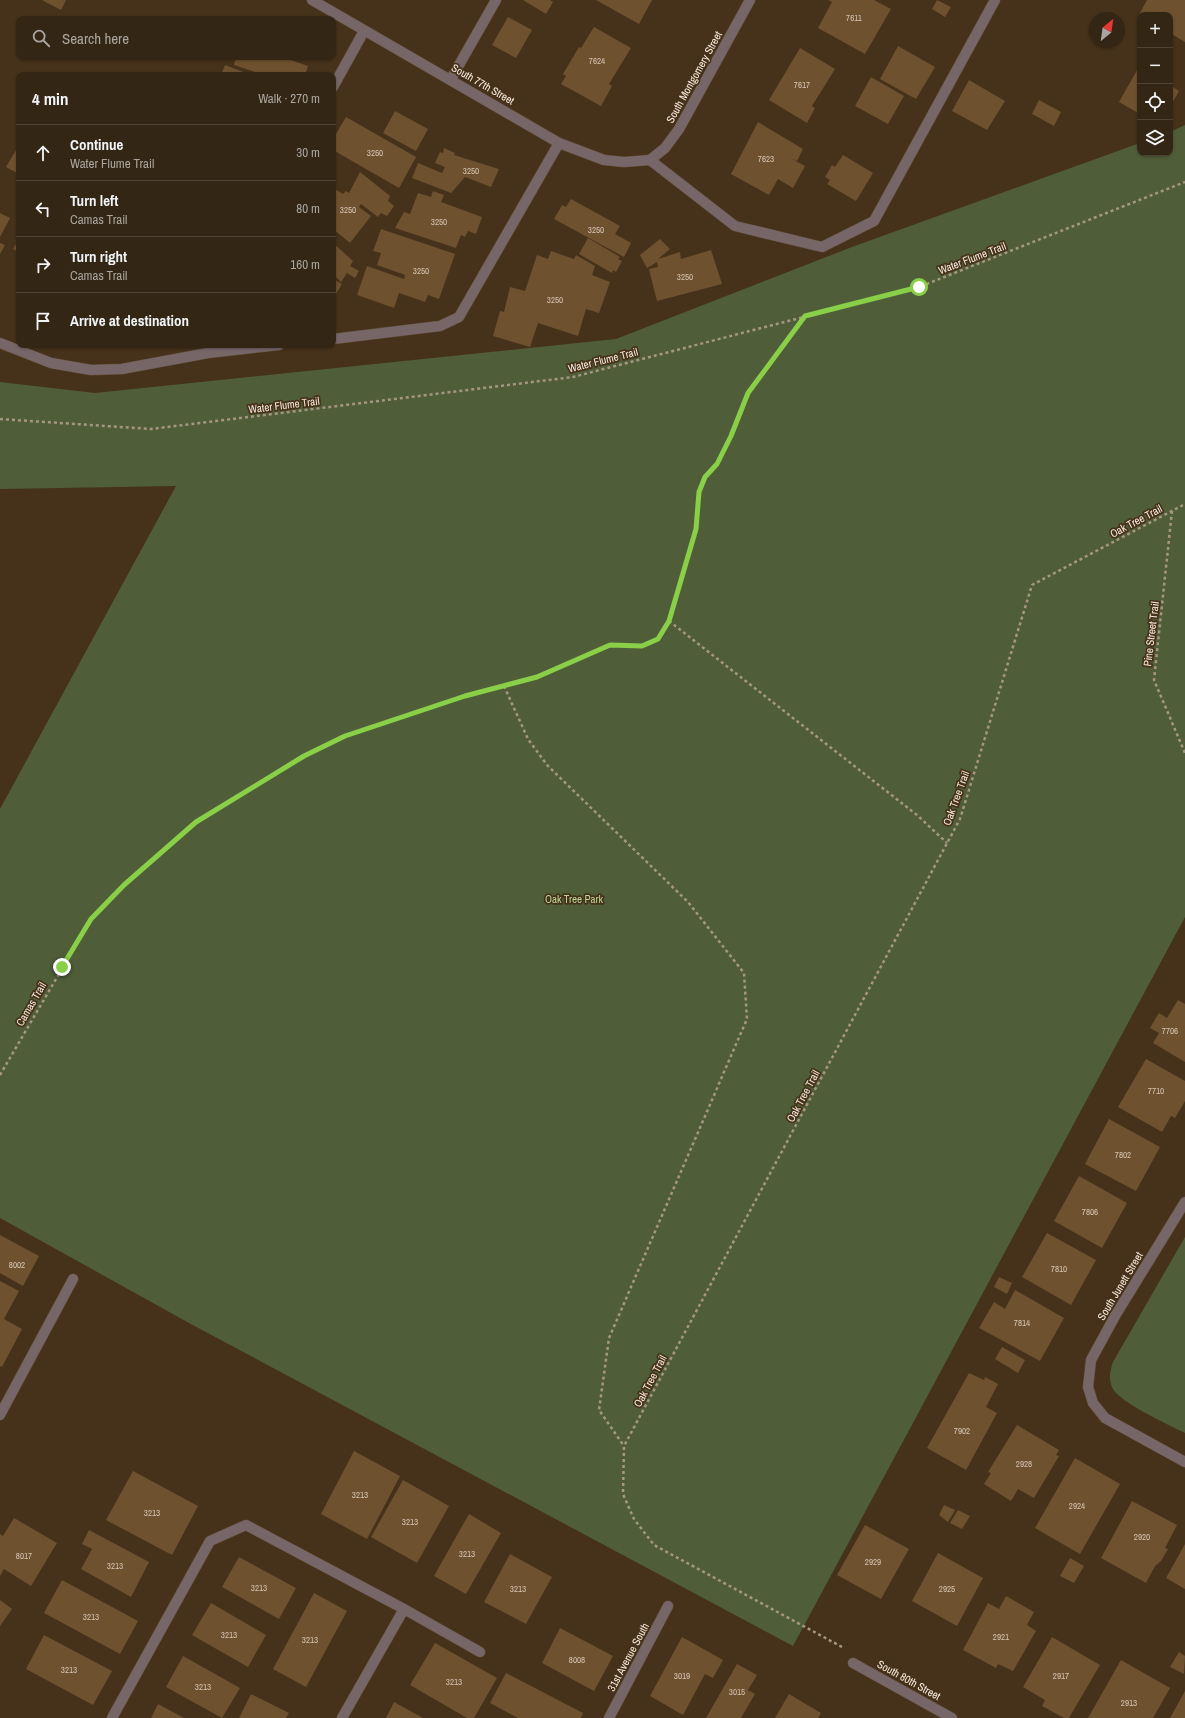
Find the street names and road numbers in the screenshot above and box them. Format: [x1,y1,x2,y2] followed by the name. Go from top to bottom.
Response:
[663,28,725,125] street label: South Montgomery Street
[449,60,517,108] street label: South 77th Street
[936,239,1008,277] street label: Water Flume Trail
[567,345,639,375] street label: Water Flume Trail
[248,394,320,416] street label: Water Flume Trail
[1107,501,1165,541] street label: Oak Tree Trail
[1140,601,1162,667] street label: Pine Street Trail
[940,769,972,827] street label: Oak Tree Trail
[13,979,49,1029] street label: Camas Trail
[783,1067,823,1125] street label: Oak Tree Trail
[1094,1249,1146,1323] street label: South Junett Street
[630,1352,670,1410] street label: Oak Tree Trail
[604,1620,652,1694] street label: 31st Avenue South
[875,1657,944,1703] street label: South 80th Street

